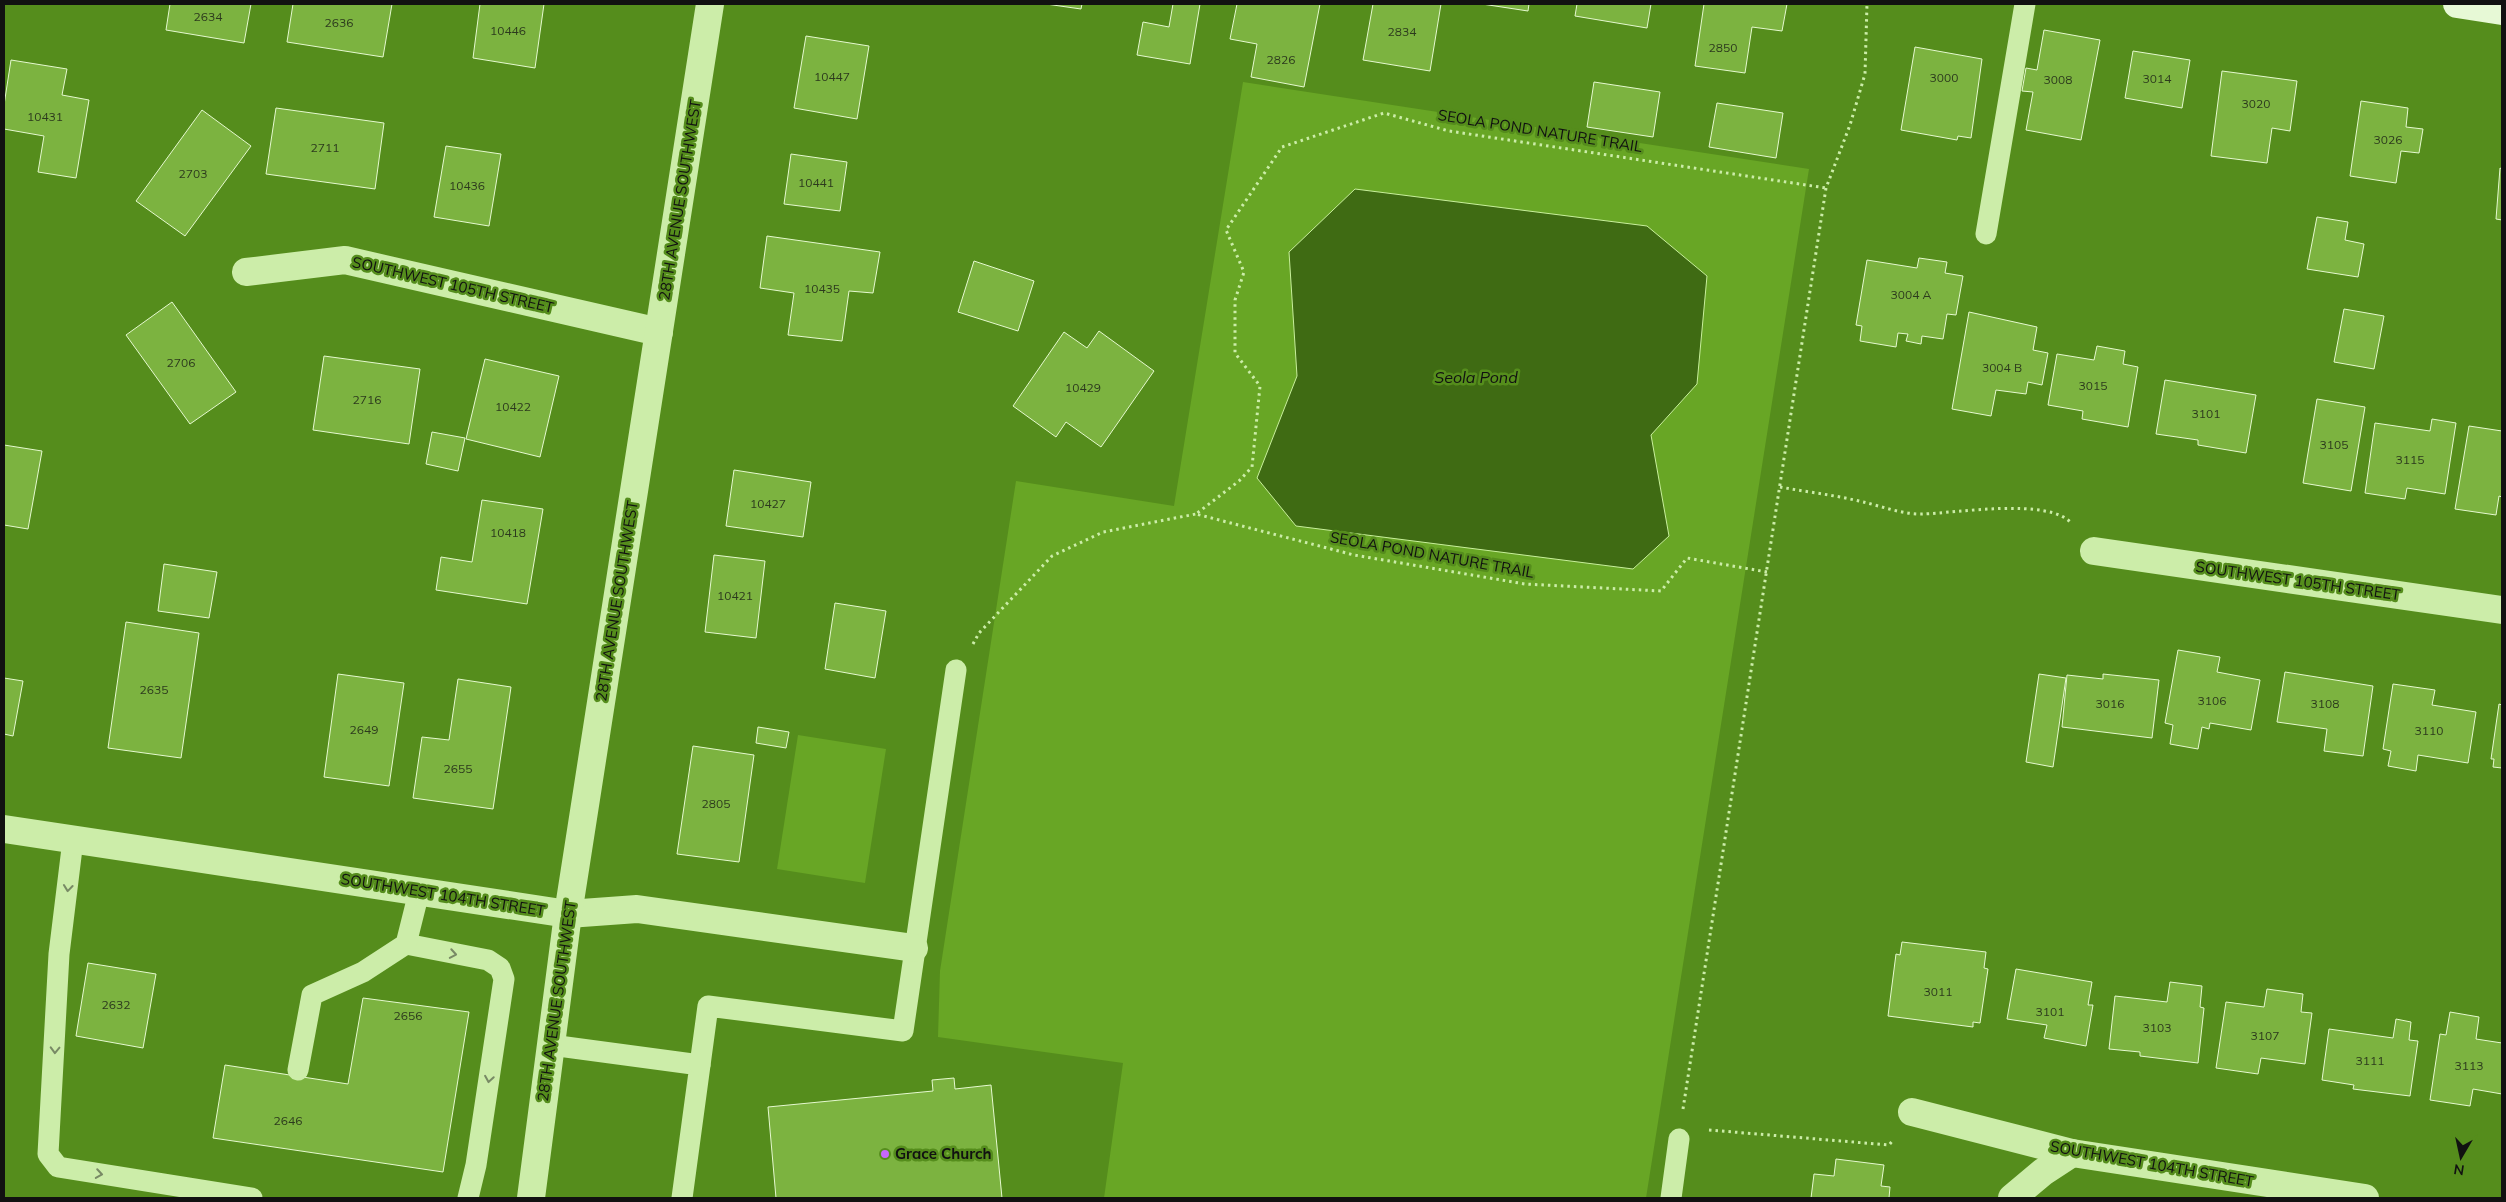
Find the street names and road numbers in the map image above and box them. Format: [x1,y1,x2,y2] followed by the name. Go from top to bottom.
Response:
[654,98,705,302] street label: 28TH AVENUE SOUTHWEST
[1437,105,1644,156] street label: SEOLA POND NATURE TRAIL
[350,252,556,317] street label: SOUTHWEST 105TH STREET
[591,499,642,703] street label: 28TH AVENUE SOUTHWEST
[1329,527,1535,582] street label: SEOLA POND NATURE TRAIL
[2195,557,2402,604] street label: SOUTHWEST 105TH STREET
[340,869,546,920] street label: SOUTHWEST 104TH STREET
[533,899,580,1103] street label: 28TH AVENUE SOUTHWEST
[2049,1136,2255,1191] street label: SOUTHWEST 104TH STREET

